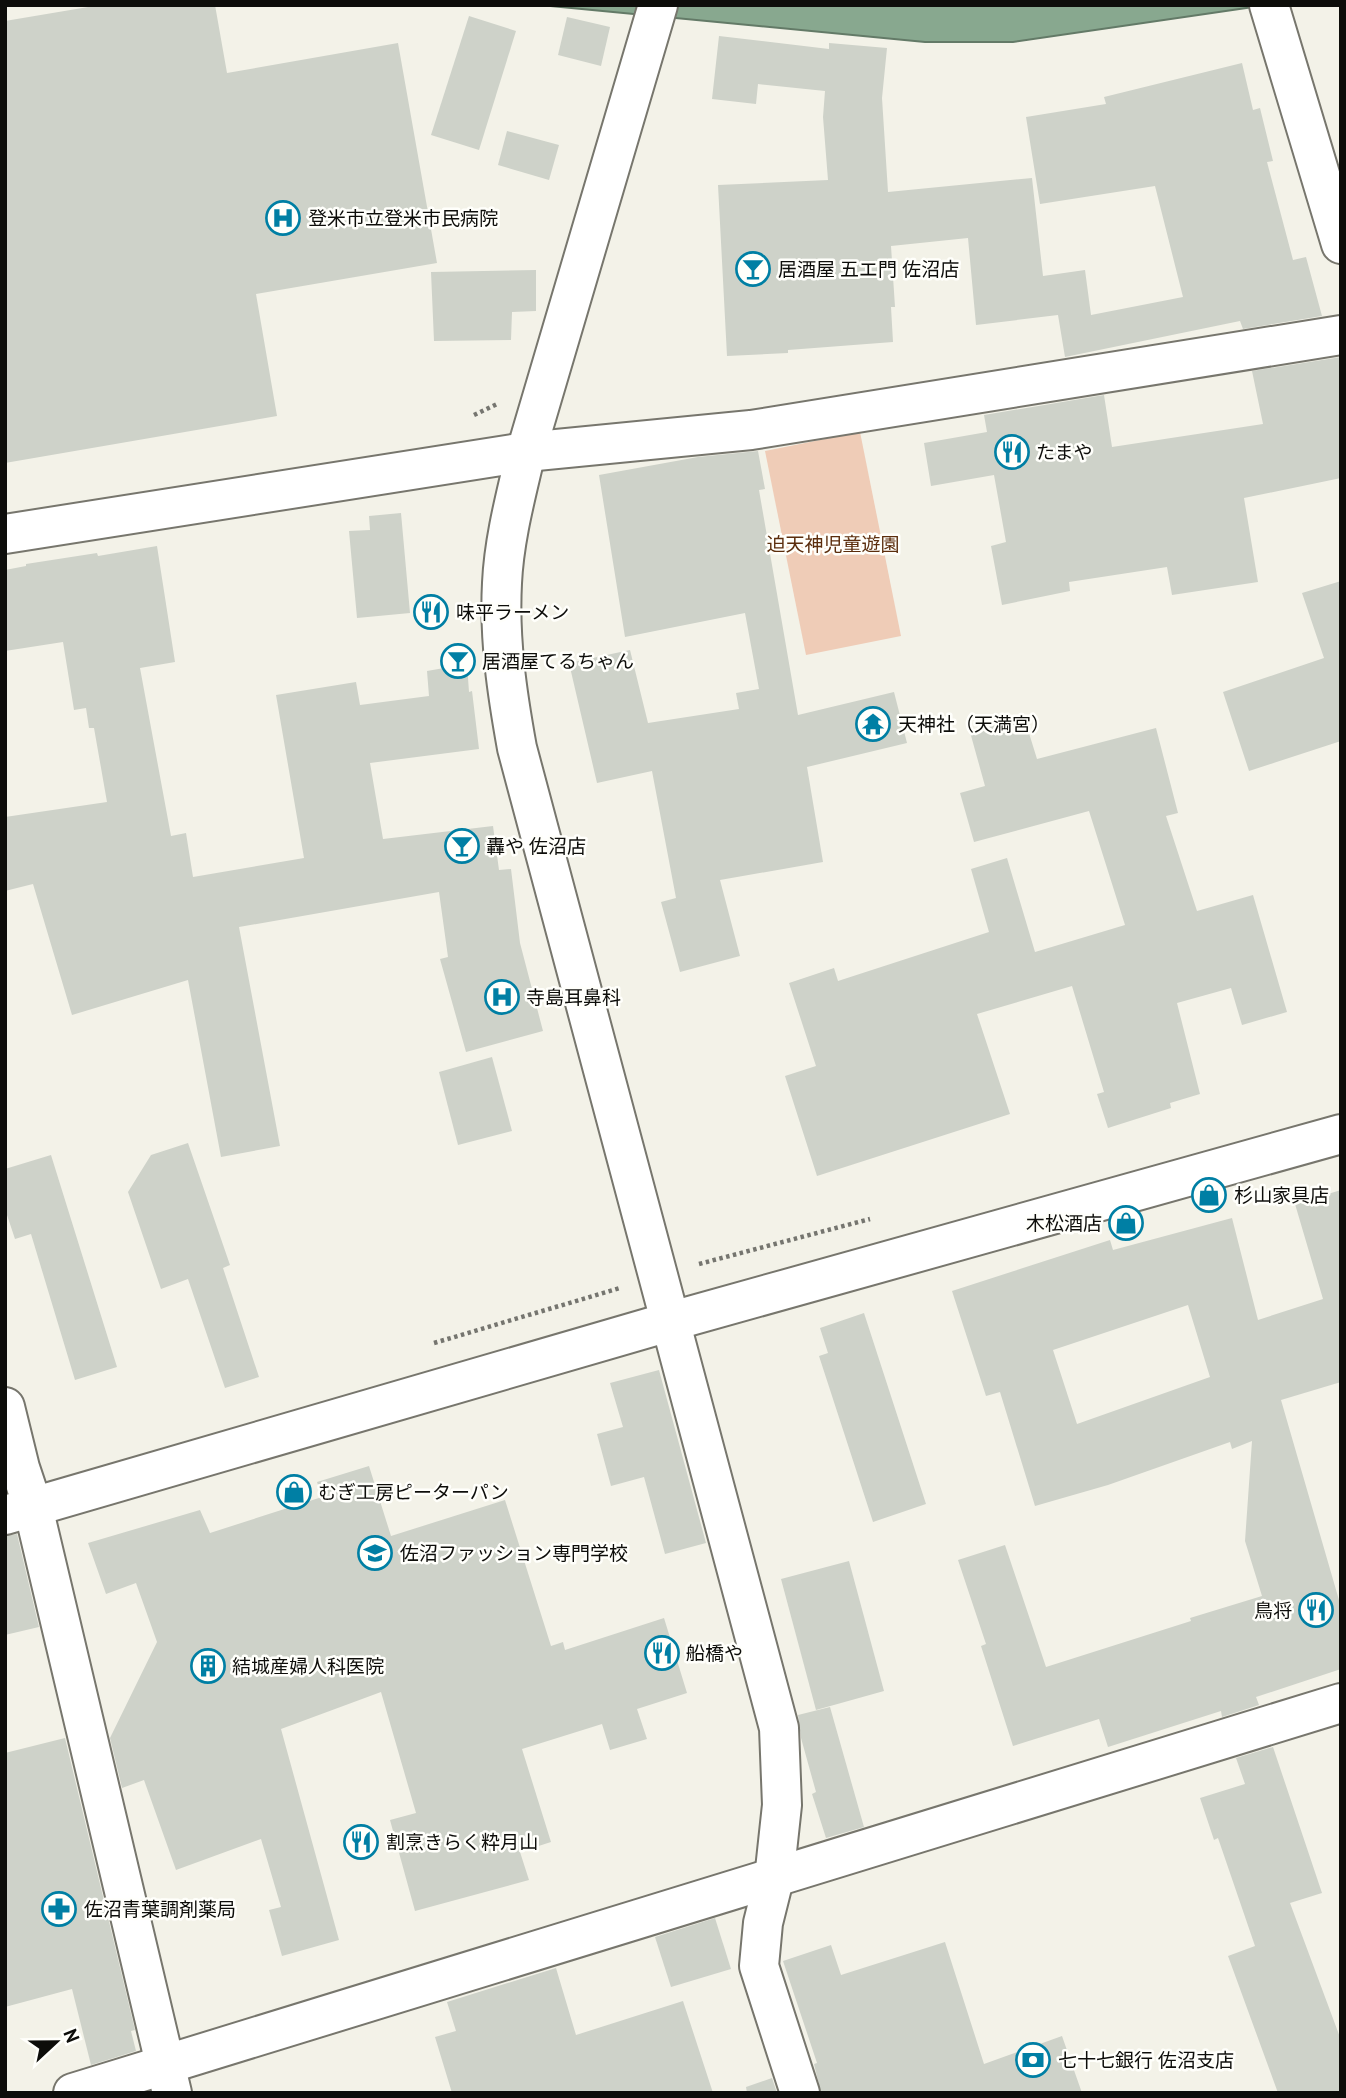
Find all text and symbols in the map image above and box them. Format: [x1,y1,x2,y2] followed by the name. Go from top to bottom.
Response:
[264,199,302,237] hospital icon: 登米市立登米市民病院
[308,206,498,230] place label: 登米市立登米市民病院
[734,250,772,288] bar icon: 居酒屋 五エ門 佐沼店
[778,257,959,281] place label: 居酒屋 五エ門 佐沼店
[993,433,1031,471] restaurant icon: たまや
[1036,440,1092,464] place label: たまや
[766,532,900,556] park label: 迫天神児童遊園
[412,593,450,631] restaurant icon: 味平ラーメン
[456,600,569,624] place label: 味平ラーメン
[439,642,477,680] bar icon: 居酒屋てるちゃん
[482,649,634,673] place label: 居酒屋てるちゃん
[854,705,892,743] temple icon: 天神社（天満宮）
[898,712,1050,736] place label: 天神社（天満宮）
[443,827,481,865] bar icon: 轟や 佐沼店
[486,834,586,858] place label: 轟や 佐沼店
[483,978,521,1016] hospital icon: 寺島耳鼻科
[526,985,621,1009] place label: 寺島耳鼻科
[1190,1176,1228,1214] shop icon: 杉山家具店
[1234,1183,1329,1207] place label: 杉山家具店
[1107,1204,1145,1242] shop icon: 木松酒店
[1026,1211,1102,1235] place label: 木松酒店
[275,1473,313,1511] shop icon: むぎ工房ピーターパン
[318,1480,509,1504] place label: むぎ工房ピーターパン
[356,1534,394,1572] school or university icon: 佐沼ファッション専門学校
[400,1541,628,1565] place label: 佐沼ファッション専門学校
[1297,1591,1335,1629] restaurant icon: 鳥将
[1254,1598,1292,1622] place label: 鳥将
[643,1634,681,1672] restaurant icon: 船橋や
[686,1641,743,1665] place label: 船橋や
[189,1647,227,1685] building icon: 結城産婦人科医院
[232,1654,384,1678] place label: 結城産婦人科医院
[342,1823,380,1861] restaurant icon: 割烹きらく粋月山
[386,1830,538,1854] place label: 割烹きらく粋月山
[40,1890,78,1928] pharmacy icon: 佐沼青葉調剤薬局
[84,1897,236,1921] place label: 佐沼青葉調剤薬局
[21,2007,91,2077] north arrow
[58,2025,85,2046] text: N
[1014,2041,1052,2079] bank icon: 七十七銀行 佐沼支店
[1058,2048,1234,2072] place label: 七十七銀行 佐沼支店

